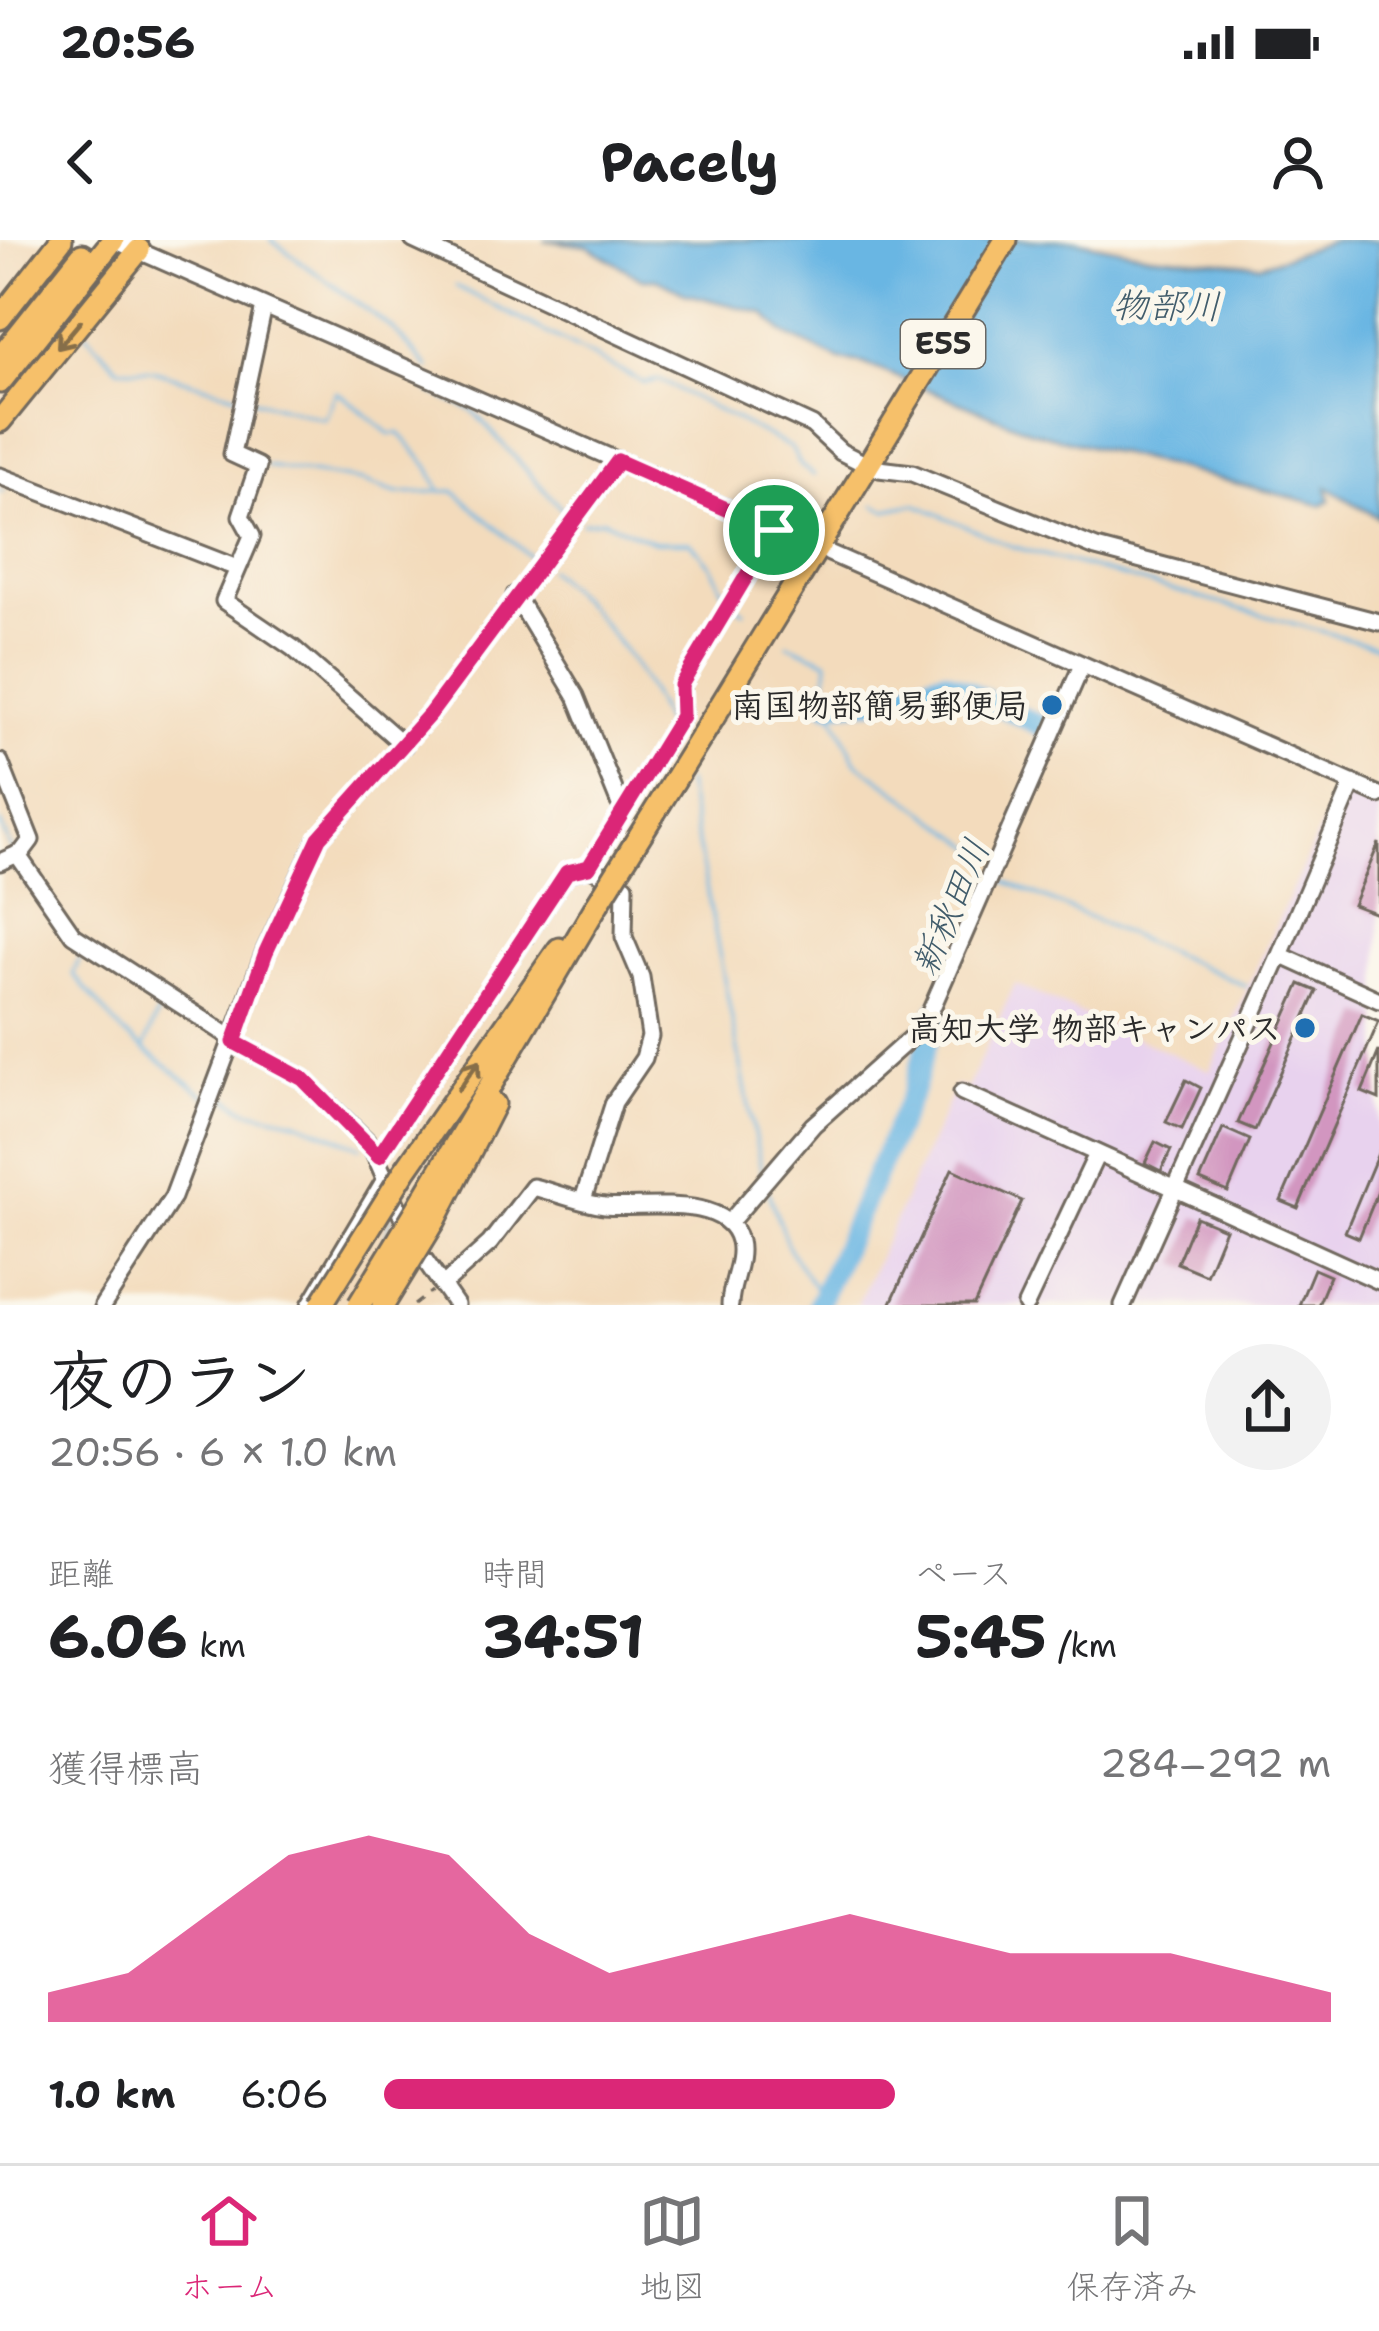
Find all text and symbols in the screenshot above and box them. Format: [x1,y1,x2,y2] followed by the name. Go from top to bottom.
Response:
[60,12,195,72] text: 20:56
[600,126,779,198] text: Pacely
[48,129,114,195] icon: back
[1265,129,1331,195] icon: person
[1113,280,1221,331] water label: 物部川
[55,319,83,350] one-way arrow
[901,320,985,368] road number: E55
[723,479,825,581] pin
[741,497,807,563] icon: arrive
[731,683,1028,728] place label: 南国物部簡易郵便局
[1039,692,1065,718] marker: 南国物部簡易郵便局
[900,831,1001,983] water label: 新秋田川
[908,1006,1281,1051] place label: 高知大学 物部キャンパス
[1292,1015,1318,1041] marker: 高知大学 物部キャンパス
[456,1059,481,1092] one-way arrow
[48,1337,312,1425] text: 夜のラン
[1205,1344,1331,1470] button: share
[48,1426,397,1478] text: 20:56 · 6 × 1.0 km
[48,1551,114,1596] text: 距離
[482,1551,548,1596] text: 時間
[915,1551,1012,1596] text: ペース
[48,1596,188,1676] text: 6.06
[482,1596,644,1676] text: 34:51
[915,1596,1047,1676] text: 5:45
[188,1623,246,1668] text: km
[1047,1623,1117,1668] text: /km
[1100,1737,1331,1789] text: 284–292 m
[48,1742,204,1794] text: 獲得標高
[48,2068,175,2120] text: 1.0 km
[240,2068,329,2120] text: 6:06
[181,2188,278,2309] tab: ホーム
[639,2188,705,2309] tab: 地図
[1066,2188,1198,2309] tab: 保存済み

